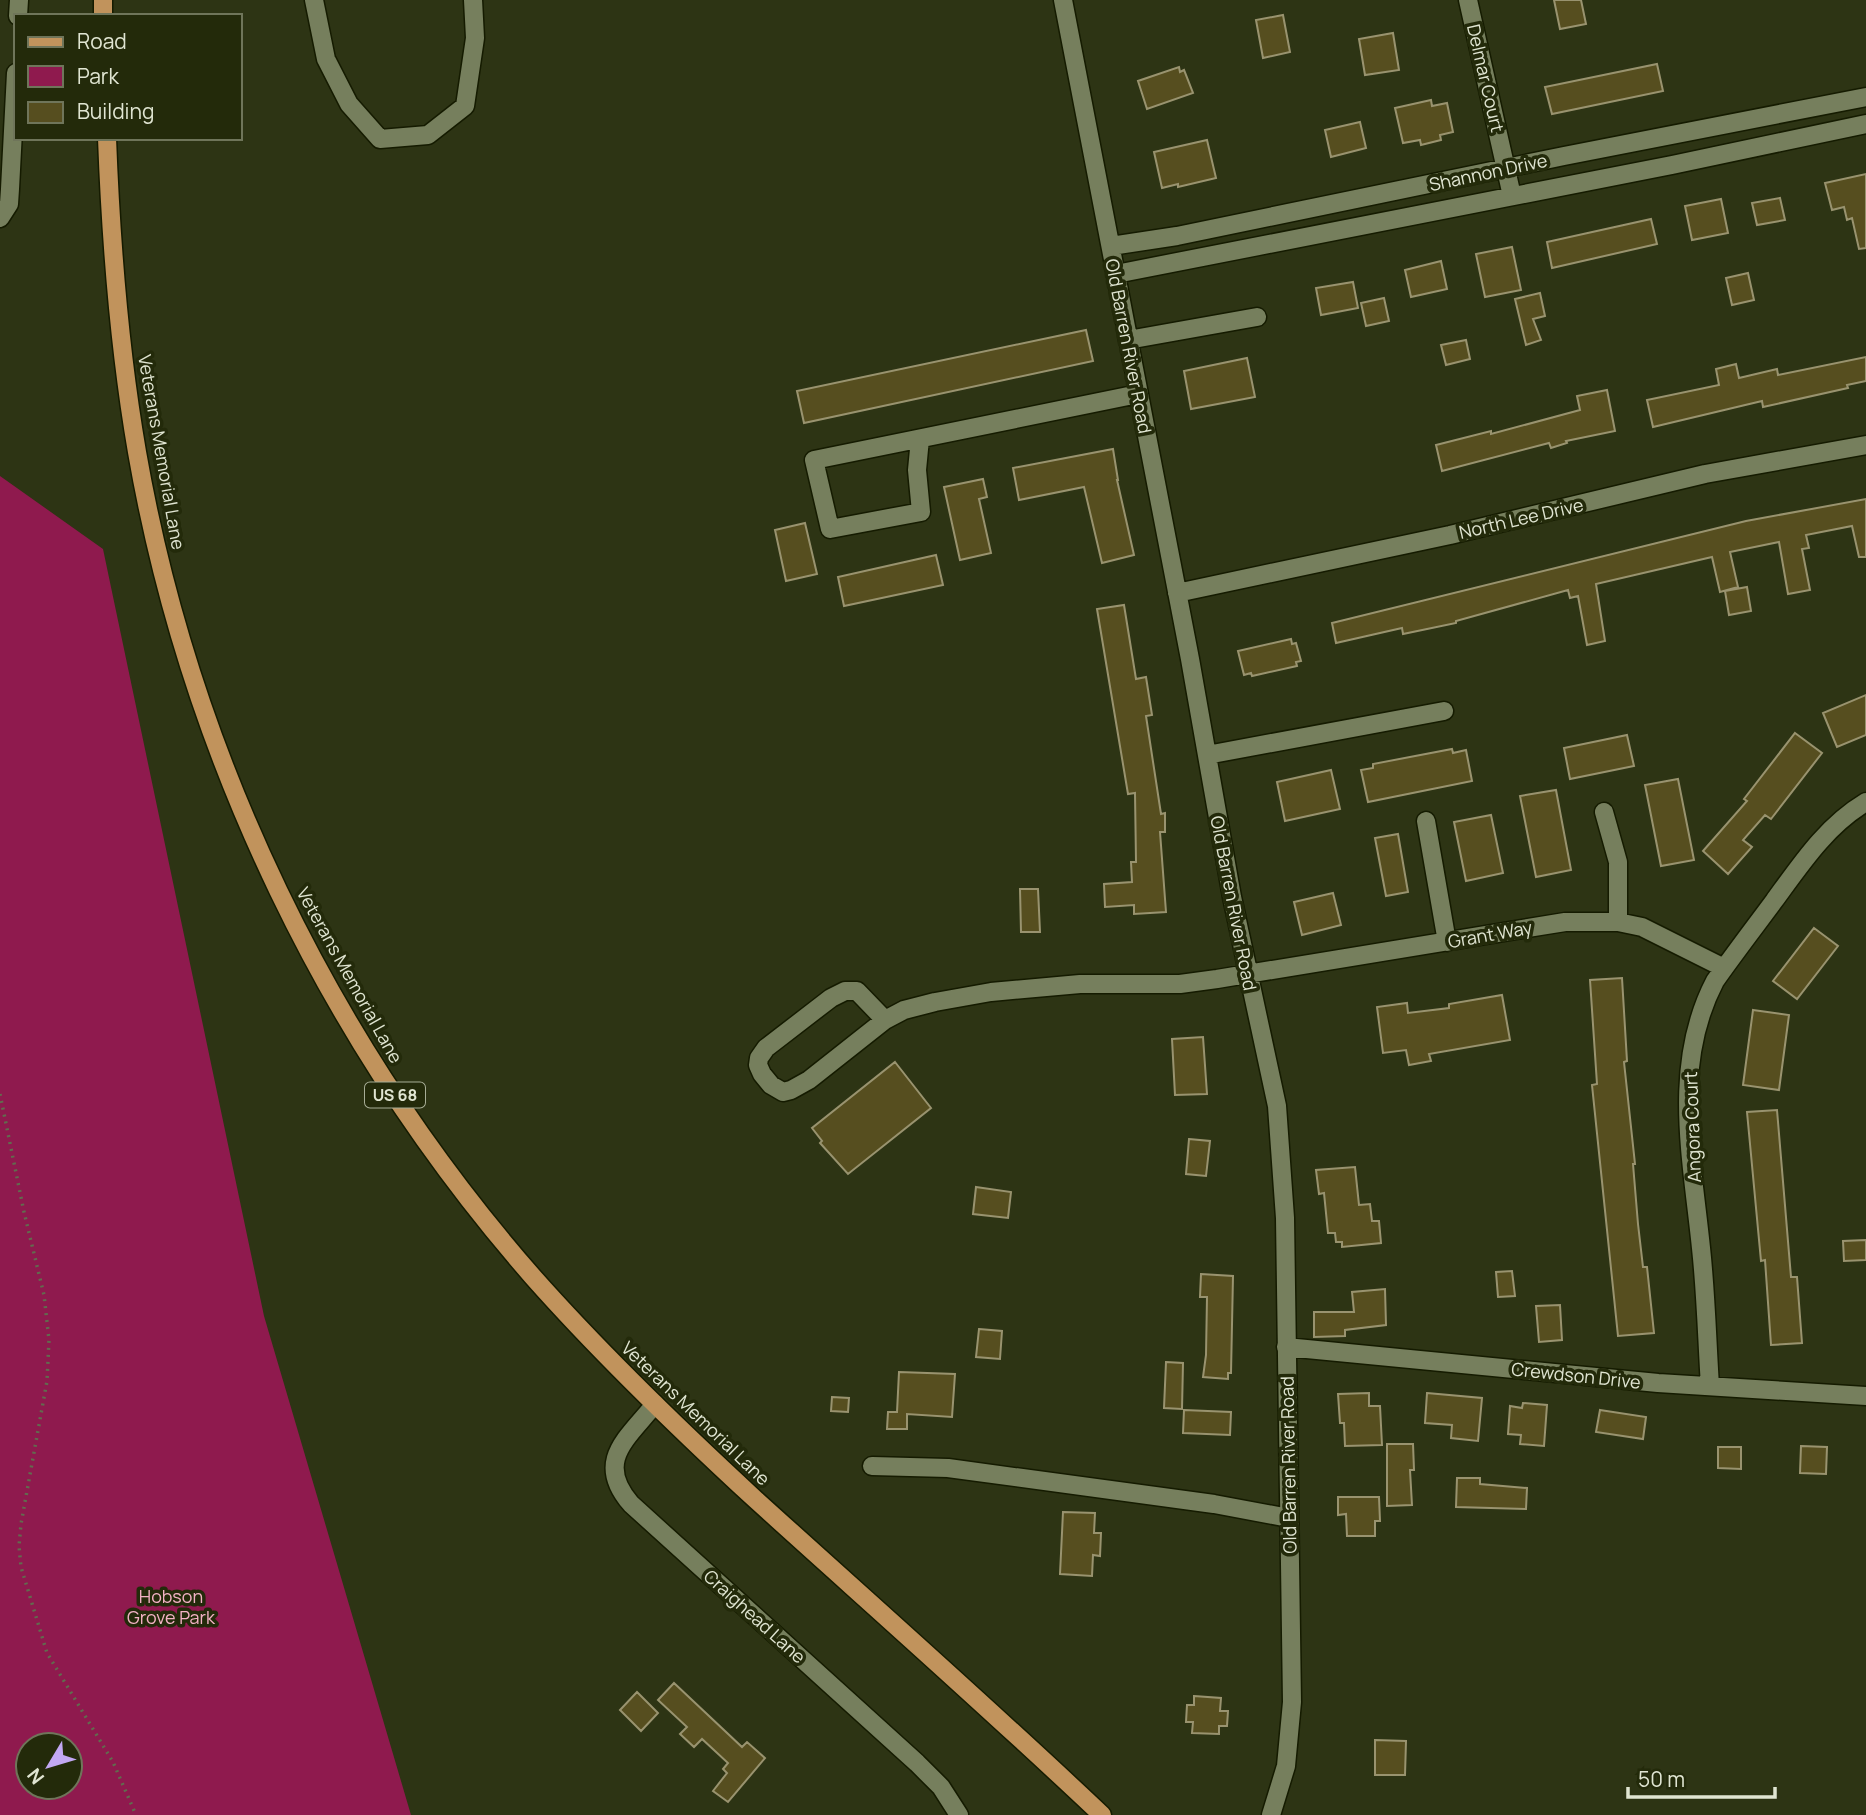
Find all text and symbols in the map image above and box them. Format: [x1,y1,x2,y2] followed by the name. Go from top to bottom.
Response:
[14,14,242,140] legend
[1462,22,1510,134] street label: Delmar Court
[77,27,127,55] text: Road
[77,62,119,90] text: Park
[77,97,154,125] text: Building
[1427,148,1549,196] street label: Shannon Drive
[1100,257,1158,435] street label: Old Barren River Road
[133,353,191,551] street label: Veterans Memorial Lane
[1456,492,1586,544] street label: North Lee Drive
[1205,814,1263,992] street label: Old Barren River Road
[292,883,408,1067] street label: Veterans Memorial Lane
[1446,915,1535,953] street label: Grant Way
[1678,1071,1706,1183] street label: Angora Court
[365,1082,425,1107] road number: US 68
[617,1336,775,1490] street label: Veterans Memorial Lane
[1510,1356,1642,1394] street label: Crewdson Drive
[1274,1376,1302,1554] street label: Old Barren River Road
[699,1564,811,1668] street label: Craighead Lane
[127,1584,216,1629] park label: Hobson Grove Park
[14,1731,84,1801] north arrow
[1628,1756,1775,1800] scale bar
[21,1763,50,1790] text: N
[1638,1765,1685,1793] text: 50 m

